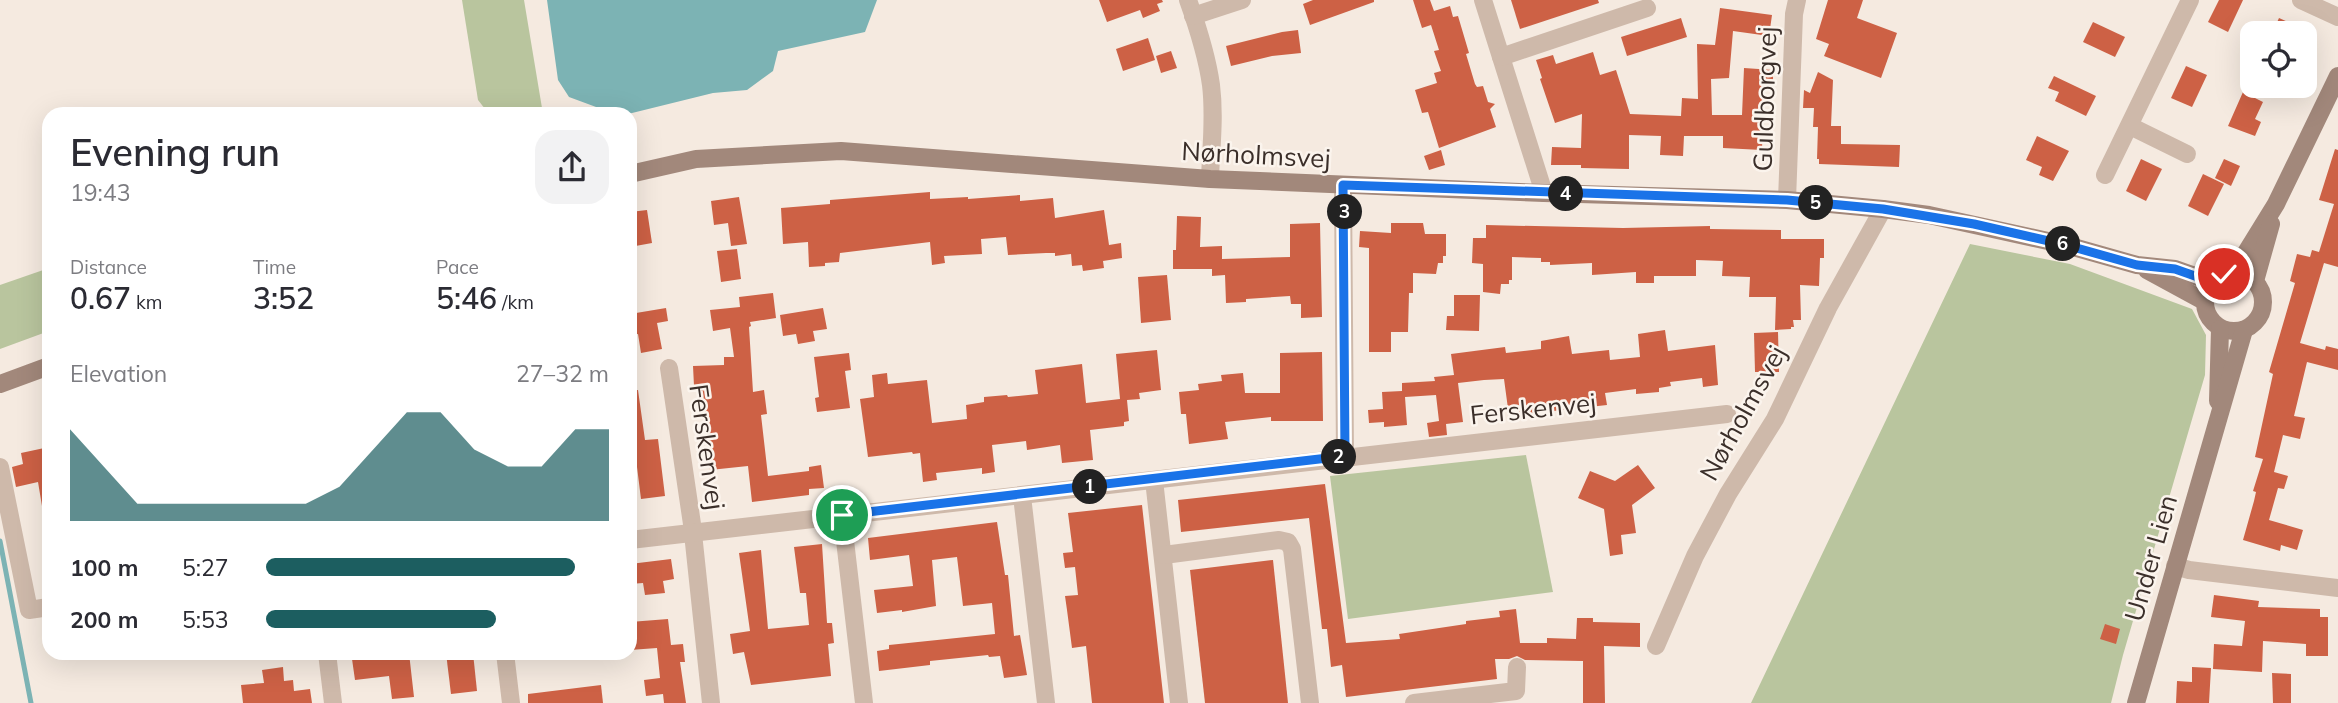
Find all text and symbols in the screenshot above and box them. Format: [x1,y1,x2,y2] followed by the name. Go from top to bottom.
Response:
[2240,21,2317,98] map controls
[2240,21,2317,98] button: locate
[1745,26,1784,172] street label: Guldborgvej
[70,128,280,176] text: Evening run
[535,130,609,204] button: share
[1181,134,1331,175] street label: Nørholmsvej
[1548,176,1584,212] pin: 4
[70,178,130,207] text: 19:43
[1560,181,1571,205] text: 4
[1798,186,1834,220] pin: 5
[1810,190,1821,214] text: 5
[1328,194,1362,230] pin: 3
[1339,199,1350,223] text: 3
[2046,226,2080,262] pin: 6
[2057,231,2068,255] text: 6
[2194,244,2254,304] pin
[70,255,147,279] text: Distance
[253,255,296,279] text: Time
[436,255,479,279] text: Pace
[2205,255,2243,293] icon: check
[70,279,131,317] text: 0.67
[253,279,314,317] text: 3:52
[436,279,497,317] text: 5:46
[131,290,163,314] text: km
[497,290,534,314] text: /km
[1692,339,1793,486] street label: Nørholmsvej
[70,359,167,388] text: Elevation
[516,359,609,388] text: 27–32 m
[682,382,733,512] street label: Ferskenvej
[1468,385,1598,432] street label: Ferskenvej
[1322,440,1356,475] pin: 2
[1333,444,1344,468] text: 2
[1072,470,1108,504] pin: 1
[1084,474,1095,498] text: 1
[812,485,872,545] pin
[2117,491,2184,625] street label: Under Lien
[823,496,861,534] icon: arrive
[70,553,138,582] text: 100 m
[182,553,229,582] text: 5:27
[70,605,138,634] text: 200 m
[182,605,229,634] text: 5:53

